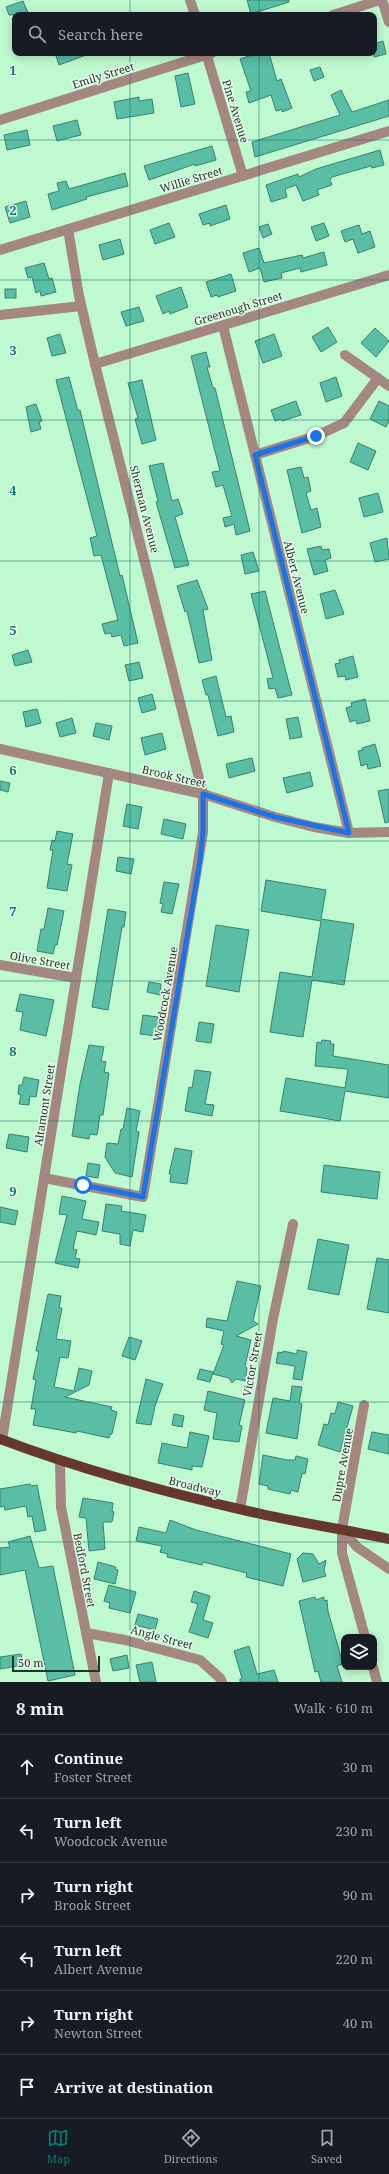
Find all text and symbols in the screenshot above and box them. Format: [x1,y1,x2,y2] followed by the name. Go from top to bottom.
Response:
[12,12,377,56] search box
[26,23,48,45] icon: search
[58,24,143,44] text: Search here
[70,58,136,92] street label: Emily Street
[9,61,17,79] text: 1
[219,78,253,145] street label: Pine Avenue
[158,162,224,196] street label: Willie Street
[9,201,17,219] text: 2
[192,287,284,329] street label: Greenough Street
[9,341,17,359] text: 3
[307,427,325,445] route end
[127,464,163,555] street label: Sherman Avenue
[9,481,17,499] text: 4
[281,539,313,615] street label: Albert Avenue
[9,621,17,639] text: 5
[9,761,17,779] text: 6
[141,761,207,791] street label: Brook Street
[9,902,17,920] text: 7
[149,945,181,1043] street label: Woodcock Avenue
[9,947,71,973] street label: Olive Street
[9,1042,17,1060] text: 8
[30,1063,58,1147] street label: Altamont Street
[74,1176,92,1194] route start
[9,1182,17,1200] text: 9
[239,1330,265,1397] street label: Victor Street
[328,1427,356,1503] street label: Dupre Avenue
[167,1472,223,1500] street label: Broadway
[70,1531,100,1609] street label: Bedford Street
[129,1622,195,1653] street label: Angle Street
[341,1634,377,1670] map controls
[341,1634,377,1670] button: layers
[12,1654,100,1673] scale bar
[18,1655,44,1670] text: 50 m
[16,1697,64,1720] text: 8 min
[294,1699,373,1717] text: Walk · 610 m
[54,1748,123,1768] text: Continue
[16,1756,38,1778] icon: ahead
[343,1758,373,1776] text: 30 m
[54,1768,132,1786] text: Foster Street
[54,1812,122,1832] text: Turn left
[16,1820,38,1842] icon: left
[336,1822,373,1840] text: 230 m
[54,1832,168,1850] text: Woodcock Avenue
[54,1876,133,1896] text: Turn right
[16,1884,38,1906] icon: right
[343,1886,373,1904] text: 90 m
[54,1896,131,1914] text: Brook Street
[54,1940,122,1960] text: Turn left
[16,1948,38,1970] icon: left
[336,1950,373,1968] text: 220 m
[54,1960,143,1978] text: Albert Avenue
[54,2004,133,2024] text: Turn right
[16,2012,38,2034] icon: right
[343,2014,373,2032] text: 40 m
[54,2024,142,2042] text: Newton Street
[16,2076,38,2098] icon: arrive
[54,2077,213,2097] text: Arrive at destination
[47,2127,70,2166] tab: Map
[164,2127,217,2166] tab: Directions
[311,2127,342,2166] tab: Saved

